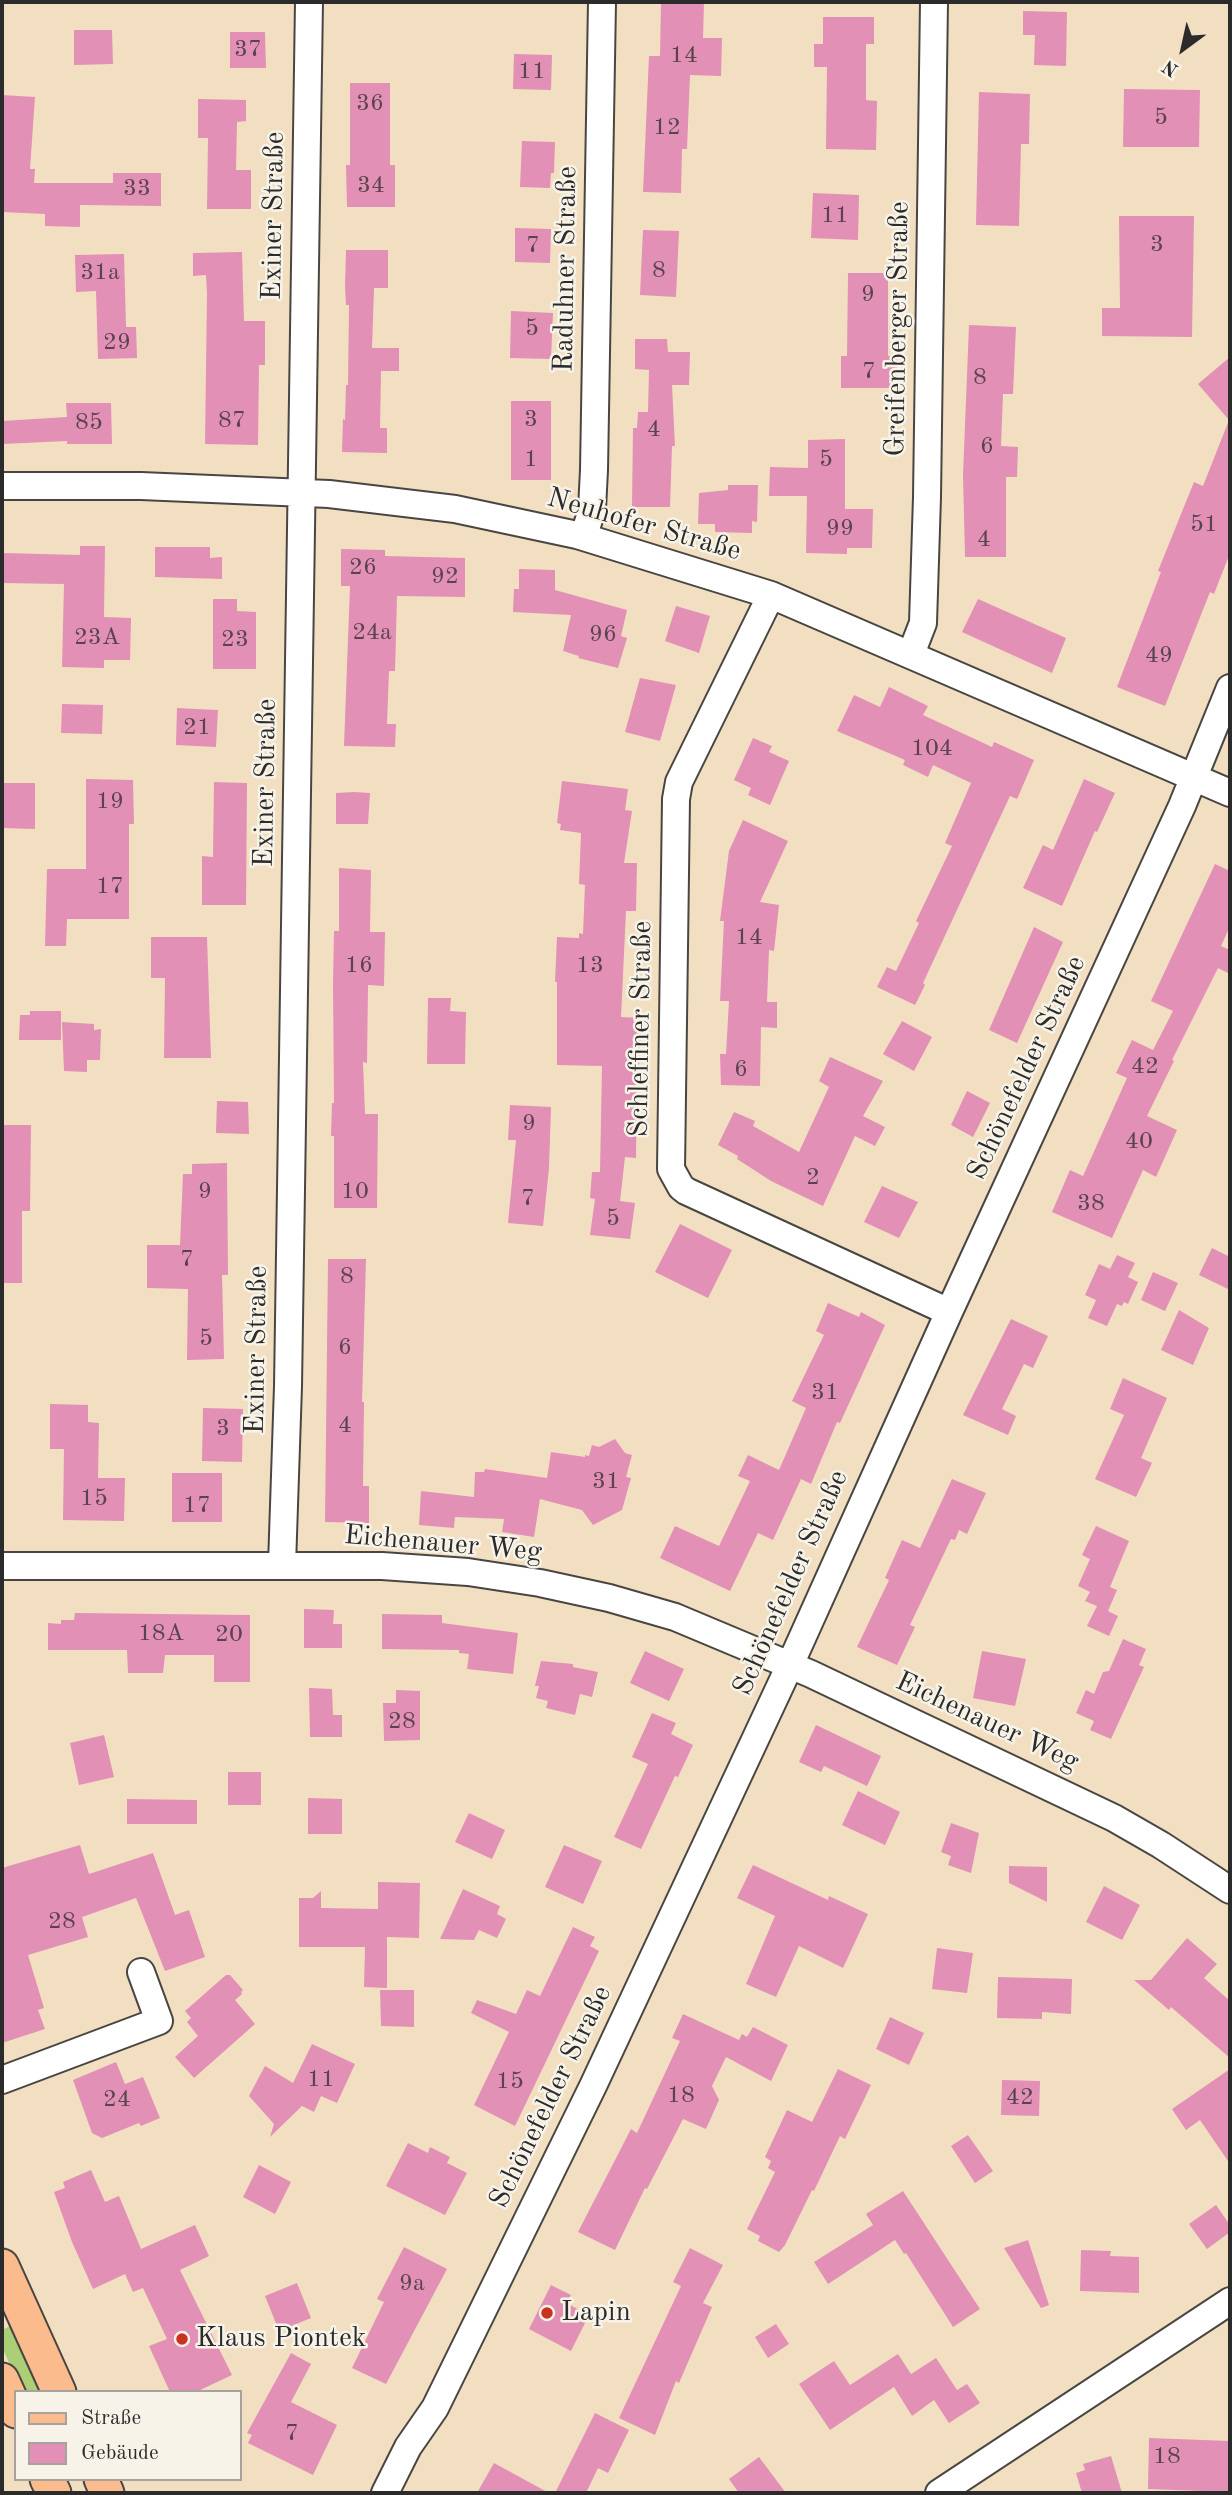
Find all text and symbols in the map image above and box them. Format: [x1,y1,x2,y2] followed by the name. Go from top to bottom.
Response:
[1148,14,1218,84] north arrow
[234,36,262,64] house number: 37
[670,42,698,70] house number: 14
[1160,55,1183,79] text: N
[518,58,546,86] house number: 11
[356,90,384,118] house number: 36
[1154,104,1168,132] house number: 5
[653,114,681,142] house number: 12
[256,131,292,301] street label: Exiner Straße
[547,166,585,372] street label: Raduhner Straße
[357,172,385,200] house number: 34
[123,175,151,203] house number: 33
[879,201,917,457] street label: Greifenberger Straße
[821,202,849,230] house number: 11
[1150,231,1164,259] house number: 3
[526,232,540,260] house number: 7
[652,257,666,285] house number: 8
[80,259,120,287] house number: 31a
[861,281,875,309] house number: 9
[525,315,539,343] house number: 5
[103,329,131,357] house number: 29
[862,358,876,386] house number: 7
[973,364,987,392] house number: 8
[524,406,538,434] house number: 3
[218,407,246,435] house number: 87
[75,409,103,437] house number: 85
[647,416,661,444] house number: 4
[980,433,994,461] house number: 6
[524,446,538,474] house number: 1
[819,446,833,474] house number: 5
[543,481,745,569] street label: Neuhofer Straße
[1190,511,1218,539] house number: 51
[826,515,854,543] house number: 99
[977,526,991,554] house number: 4
[349,554,377,582] house number: 26
[431,563,459,591] house number: 92
[352,619,392,647] house number: 24a
[589,621,617,649] house number: 96
[74,624,120,652] house number: 23A
[221,626,249,654] house number: 23
[1145,642,1173,670] house number: 49
[248,698,284,868] street label: Exiner Straße
[183,714,211,742] house number: 21
[911,735,953,763] house number: 104
[96,788,124,816] house number: 19
[96,873,124,901] house number: 17
[622,920,660,1138] street label: Schleffiner Straße
[735,924,763,952] house number: 14
[960,951,1094,1185] street label: Schönefelder Straße
[345,952,373,980] house number: 16
[576,952,604,980] house number: 13
[1131,1053,1159,1081] house number: 42
[734,1056,748,1084] house number: 6
[522,1110,536,1138] house number: 9
[1125,1128,1153,1156] house number: 40
[806,1164,820,1192] house number: 2
[198,1178,212,1206] house number: 9
[341,1178,369,1206] house number: 10
[521,1185,535,1213] house number: 7
[1077,1190,1105,1218] house number: 38
[606,1205,620,1233] house number: 5
[180,1246,194,1274] house number: 7
[340,1263,354,1291] house number: 8
[239,1265,275,1435] street label: Exiner Straße
[199,1325,213,1353] house number: 5
[338,1334,352,1362] house number: 6
[811,1379,839,1407] house number: 31
[338,1412,352,1440] house number: 4
[216,1415,230,1443] house number: 3
[726,1465,856,1701] street label: Schönefelder Straße
[592,1468,620,1496] house number: 31
[80,1485,108,1513] house number: 15
[183,1492,211,1520] house number: 17
[343,1519,543,1569] street label: Eichenauer Weg
[138,1620,184,1648] house number: 18A
[215,1621,243,1649] house number: 20
[890,1665,1084,1779] street label: Eichenauer Weg
[388,1708,416,1736] house number: 28
[48,1908,76,1936] house number: 28
[483,1980,619,2214] street label: Schönefelder Straße
[307,2066,335,2094] house number: 11
[496,2068,524,2096] house number: 15
[667,2082,695,2110] house number: 18
[1006,2084,1034,2112] house number: 42
[103,2086,131,2114] house number: 24
[399,2270,425,2298] house number: 9a
[561,2296,631,2330] place label: Lapin
[539,2305,555,2321] marker: Lapin
[196,2322,366,2356] place label: Klaus Piontek
[174,2331,190,2347] marker: Klaus Piontek
[14,2390,242,2481] legend
[81,2408,141,2429] text: Straße
[285,2420,299,2448] house number: 7
[81,2443,159,2464] text: Gebäude
[1153,2443,1181,2471] house number: 18

